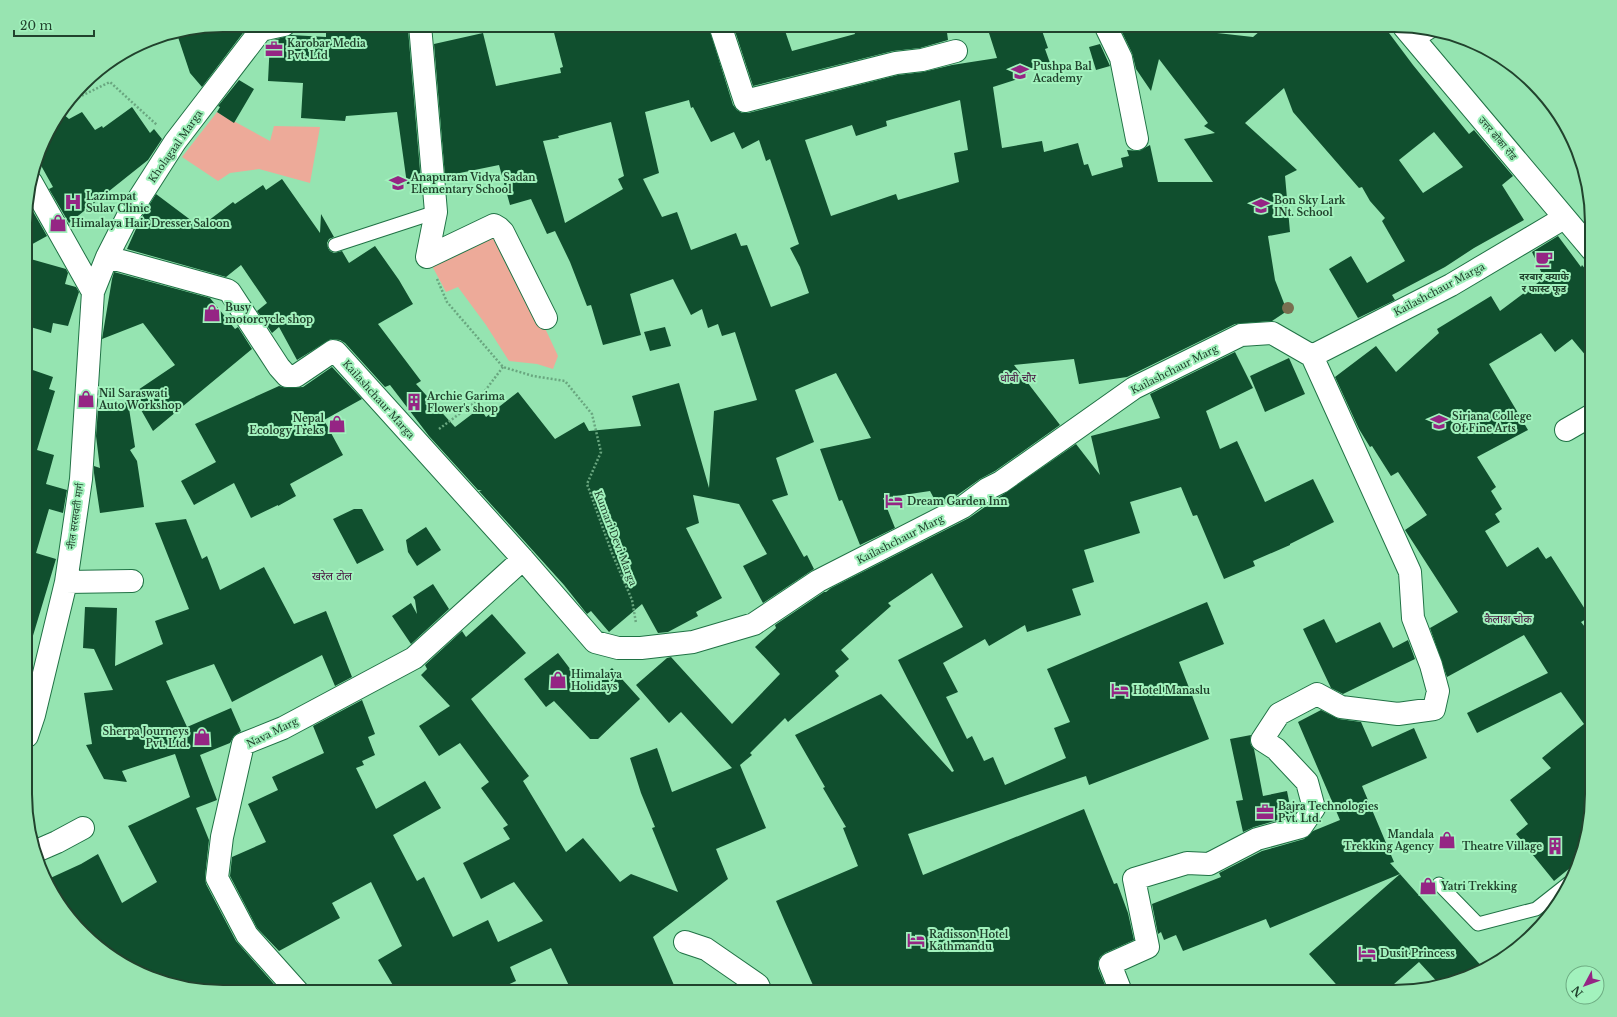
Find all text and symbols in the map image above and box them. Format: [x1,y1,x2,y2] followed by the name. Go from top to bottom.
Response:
[14,12,94,38] scale bar
[20,18,52,33] text: 20 m
[287,37,366,62] place label: Karobar Media Pvt. Ltd
[264,39,284,59] office icon: Karobar Media Pvt. Ltd
[1032,60,1092,85] place label: Pushpa Bal Academy
[1010,62,1030,82] school or university icon: Pushpa Bal Academy
[145,107,206,185] street label: Kholagaal Marga
[1476,114,1520,163] street label: उत्तर ढोका रोड
[410,171,536,196] place label: Anapuram Vidya Sadan Elementary School
[388,173,408,193] school or university icon: Anapuram Vidya Sadan Elementary School
[86,190,150,215] place label: Lazimpat Sulav Clinic
[63,192,83,212] hospital icon: Lazimpat Sulav Clinic
[1274,194,1346,219] place label: Bon Sky Lark INt. School
[1251,196,1271,216] school or university icon: Bon Sky Lark INt. School
[48,213,68,233] shop icon: Himalaya Hair Dresser Saloon
[71,217,231,230] place label: Himalaya Hair Dresser Saloon
[1534,249,1554,269] cafe icon: दरबार क्याफे र फास्ट फूड
[1391,260,1488,319] street label: Kailashchaur Marga
[1519,270,1570,295] place label: दरबार क्याफे र फास्ट फूड
[225,301,313,326] place label: Busy motorcycle shop
[202,303,222,323] shop icon: Busy motorcycle shop
[1129,341,1221,397] street label: Kailashchaur Marg
[340,357,418,442] street label: Kailashchaur Marga
[1000,371,1037,385] district label: धोबी चौर
[98,387,182,412] place label: Nil Saraswati Auto Workshop
[76,389,96,409] shop icon: Nil Saraswati Auto Workshop
[426,390,505,415] place label: Archie Garima Flower's shop
[404,392,424,412] building icon: Archie Garima Flower's shop
[1452,410,1532,435] place label: Sirjana College Of Fine Arts
[249,412,324,437] place label: Nepal Ecology Treks
[1429,412,1449,432] school or university icon: Sirjana College Of Fine Arts
[327,414,347,434] shop icon: Nepal Ecology Treks
[64,481,87,550] street label: नील सरसवती मार्ग
[591,489,640,588] street label: Kumari Devi Marga
[884,491,904,511] hotel icon: Dream Garden Inn
[907,495,1008,508] place label: Dream Garden Inn
[855,511,947,567] street label: Kailashchaur Marg
[312,569,353,583] district label: खरेल टोल
[1484,612,1532,626] district label: कैलाश चोक
[571,668,622,693] place label: Himalaya Holidays
[548,670,568,690] shop icon: Himalaya Holidays
[1110,680,1130,700] hotel icon: Hotel Manaslu
[1133,684,1210,697] place label: Hotel Manaslu
[244,714,301,750] street label: Nava Marg
[103,725,189,750] place label: Sherpa Journeys Pvt. Ltd.
[192,727,212,747] shop icon: Sherpa Journeys Pvt. Ltd.
[1278,800,1379,825] place label: Bajra Technologies Pvt. Ltd.
[1255,802,1275,822] office icon: Bajra Technologies Pvt. Ltd.
[1344,828,1435,853] place label: Mandala Trekking Agency
[1437,830,1457,850] shop icon: Mandala Trekking Agency
[1545,836,1565,856] building icon: Theatre Village
[1462,840,1542,853] place label: Theatre Village
[1418,876,1438,896] shop icon: Yatri Trekking
[1440,880,1518,893] place label: Yatri Trekking
[929,928,1009,953] place label: Radisson Hotel Kathmandu
[906,930,926,950] hotel icon: Radisson Hotel Kathmandu
[1357,943,1377,963] hotel icon: Dusit Princess
[1380,947,1455,960] place label: Dusit Princess
[1565,965,1605,1005] north arrow
[1568,983,1586,1000] text: N

